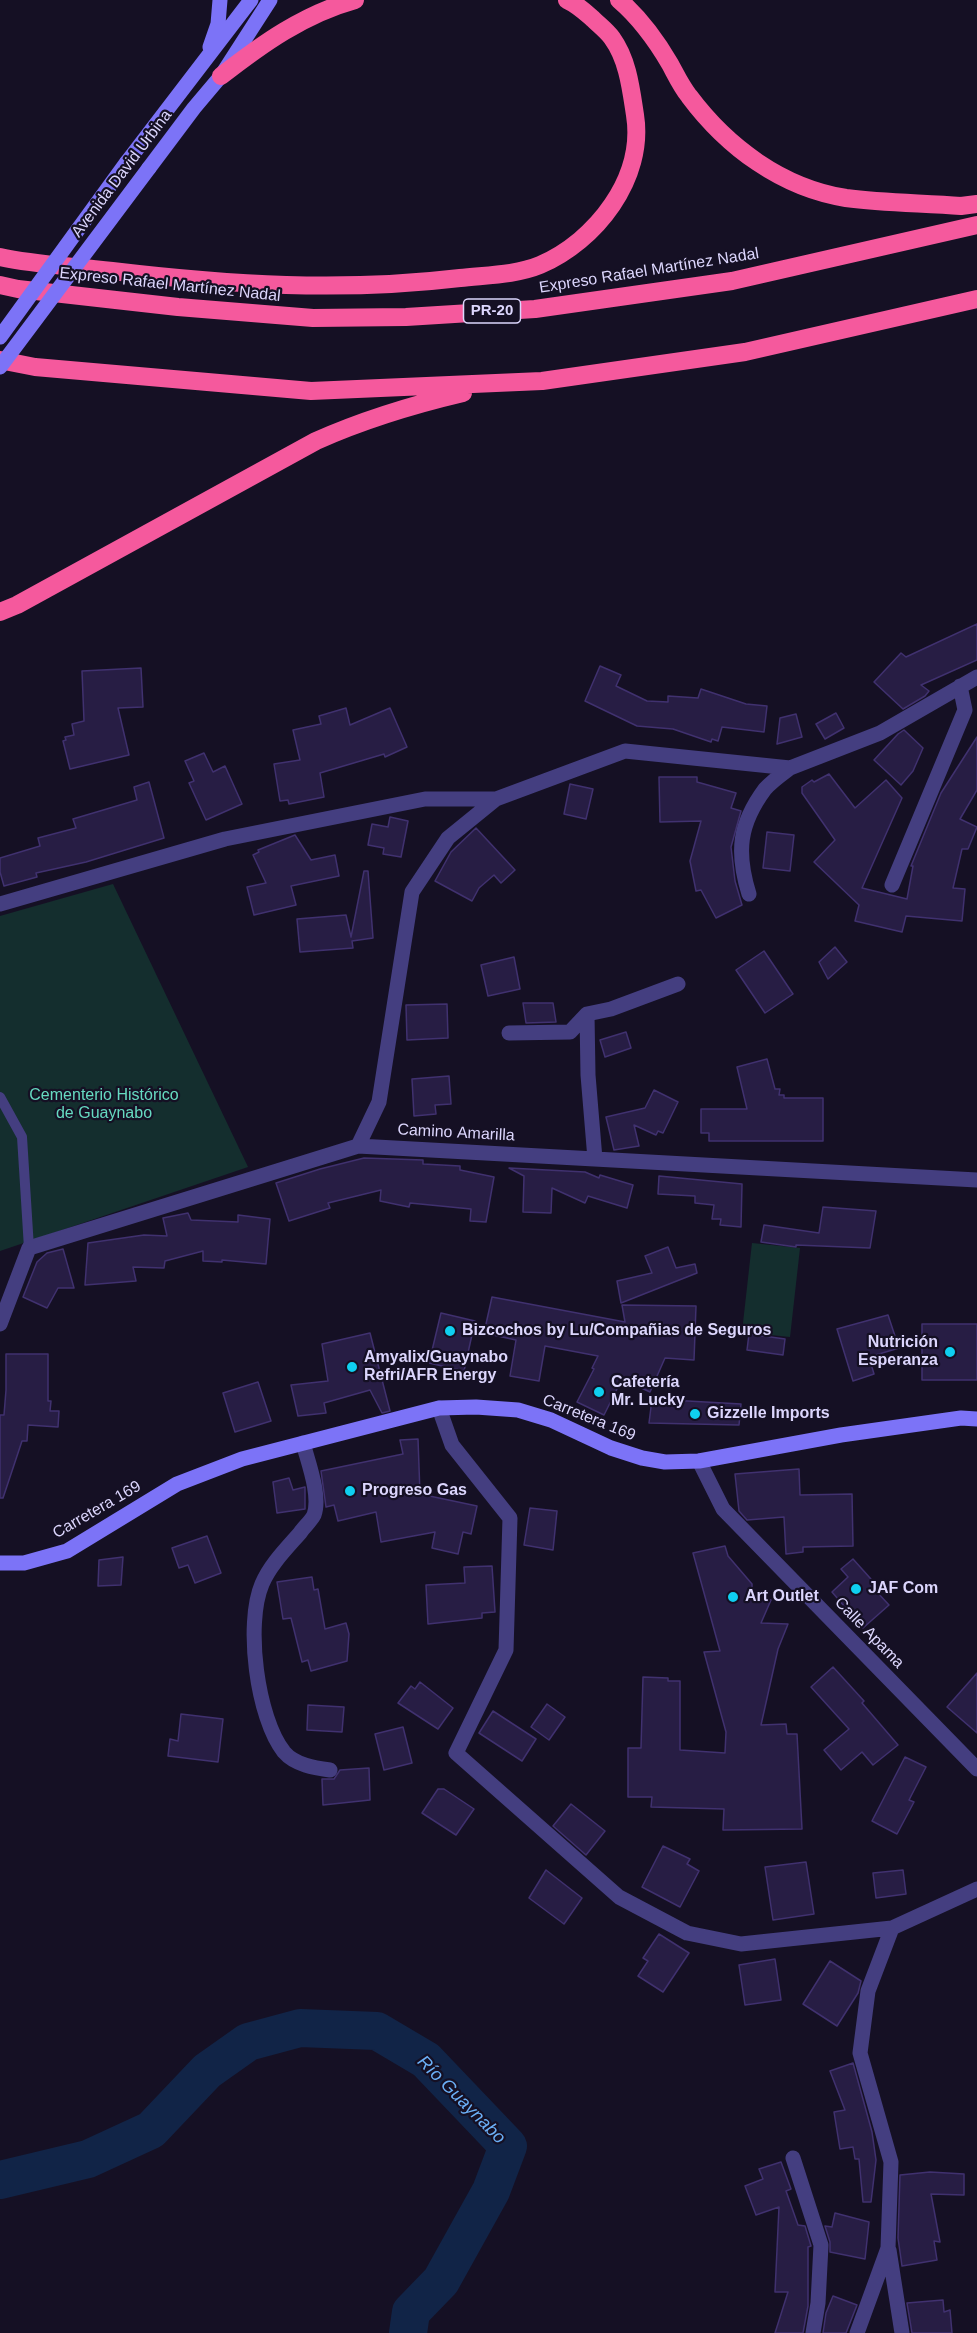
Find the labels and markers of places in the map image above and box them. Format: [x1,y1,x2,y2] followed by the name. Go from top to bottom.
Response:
[462,1321,771,1341] place label: Bizcochos by Lu/Compañias de Seguros
[443,1324,457,1338] marker: Bizcochos by Lu/Compañias de Seguros
[858,1333,938,1371] place label: Nutrición Esperanza
[943,1345,957,1359] marker: Nutrición Esperanza
[364,1348,508,1386] place label: Amyalix/Guaynabo Refri/AFR Energy
[345,1360,359,1374] marker: Amyalix/Guaynabo Refri/AFR Energy
[611,1373,685,1411] place label: Cafetería Mr. Lucky
[592,1385,606,1399] marker: Cafetería Mr. Lucky
[707,1404,830,1424] place label: Gizzelle Imports
[688,1407,702,1421] marker: Gizzelle Imports
[362,1481,467,1501] place label: Progreso Gas
[343,1484,357,1498] marker: Progreso Gas
[868,1579,938,1599] place label: JAF Com
[849,1582,863,1596] marker: JAF Com
[745,1587,819,1607] place label: Art Outlet
[726,1590,740,1604] marker: Art Outlet

